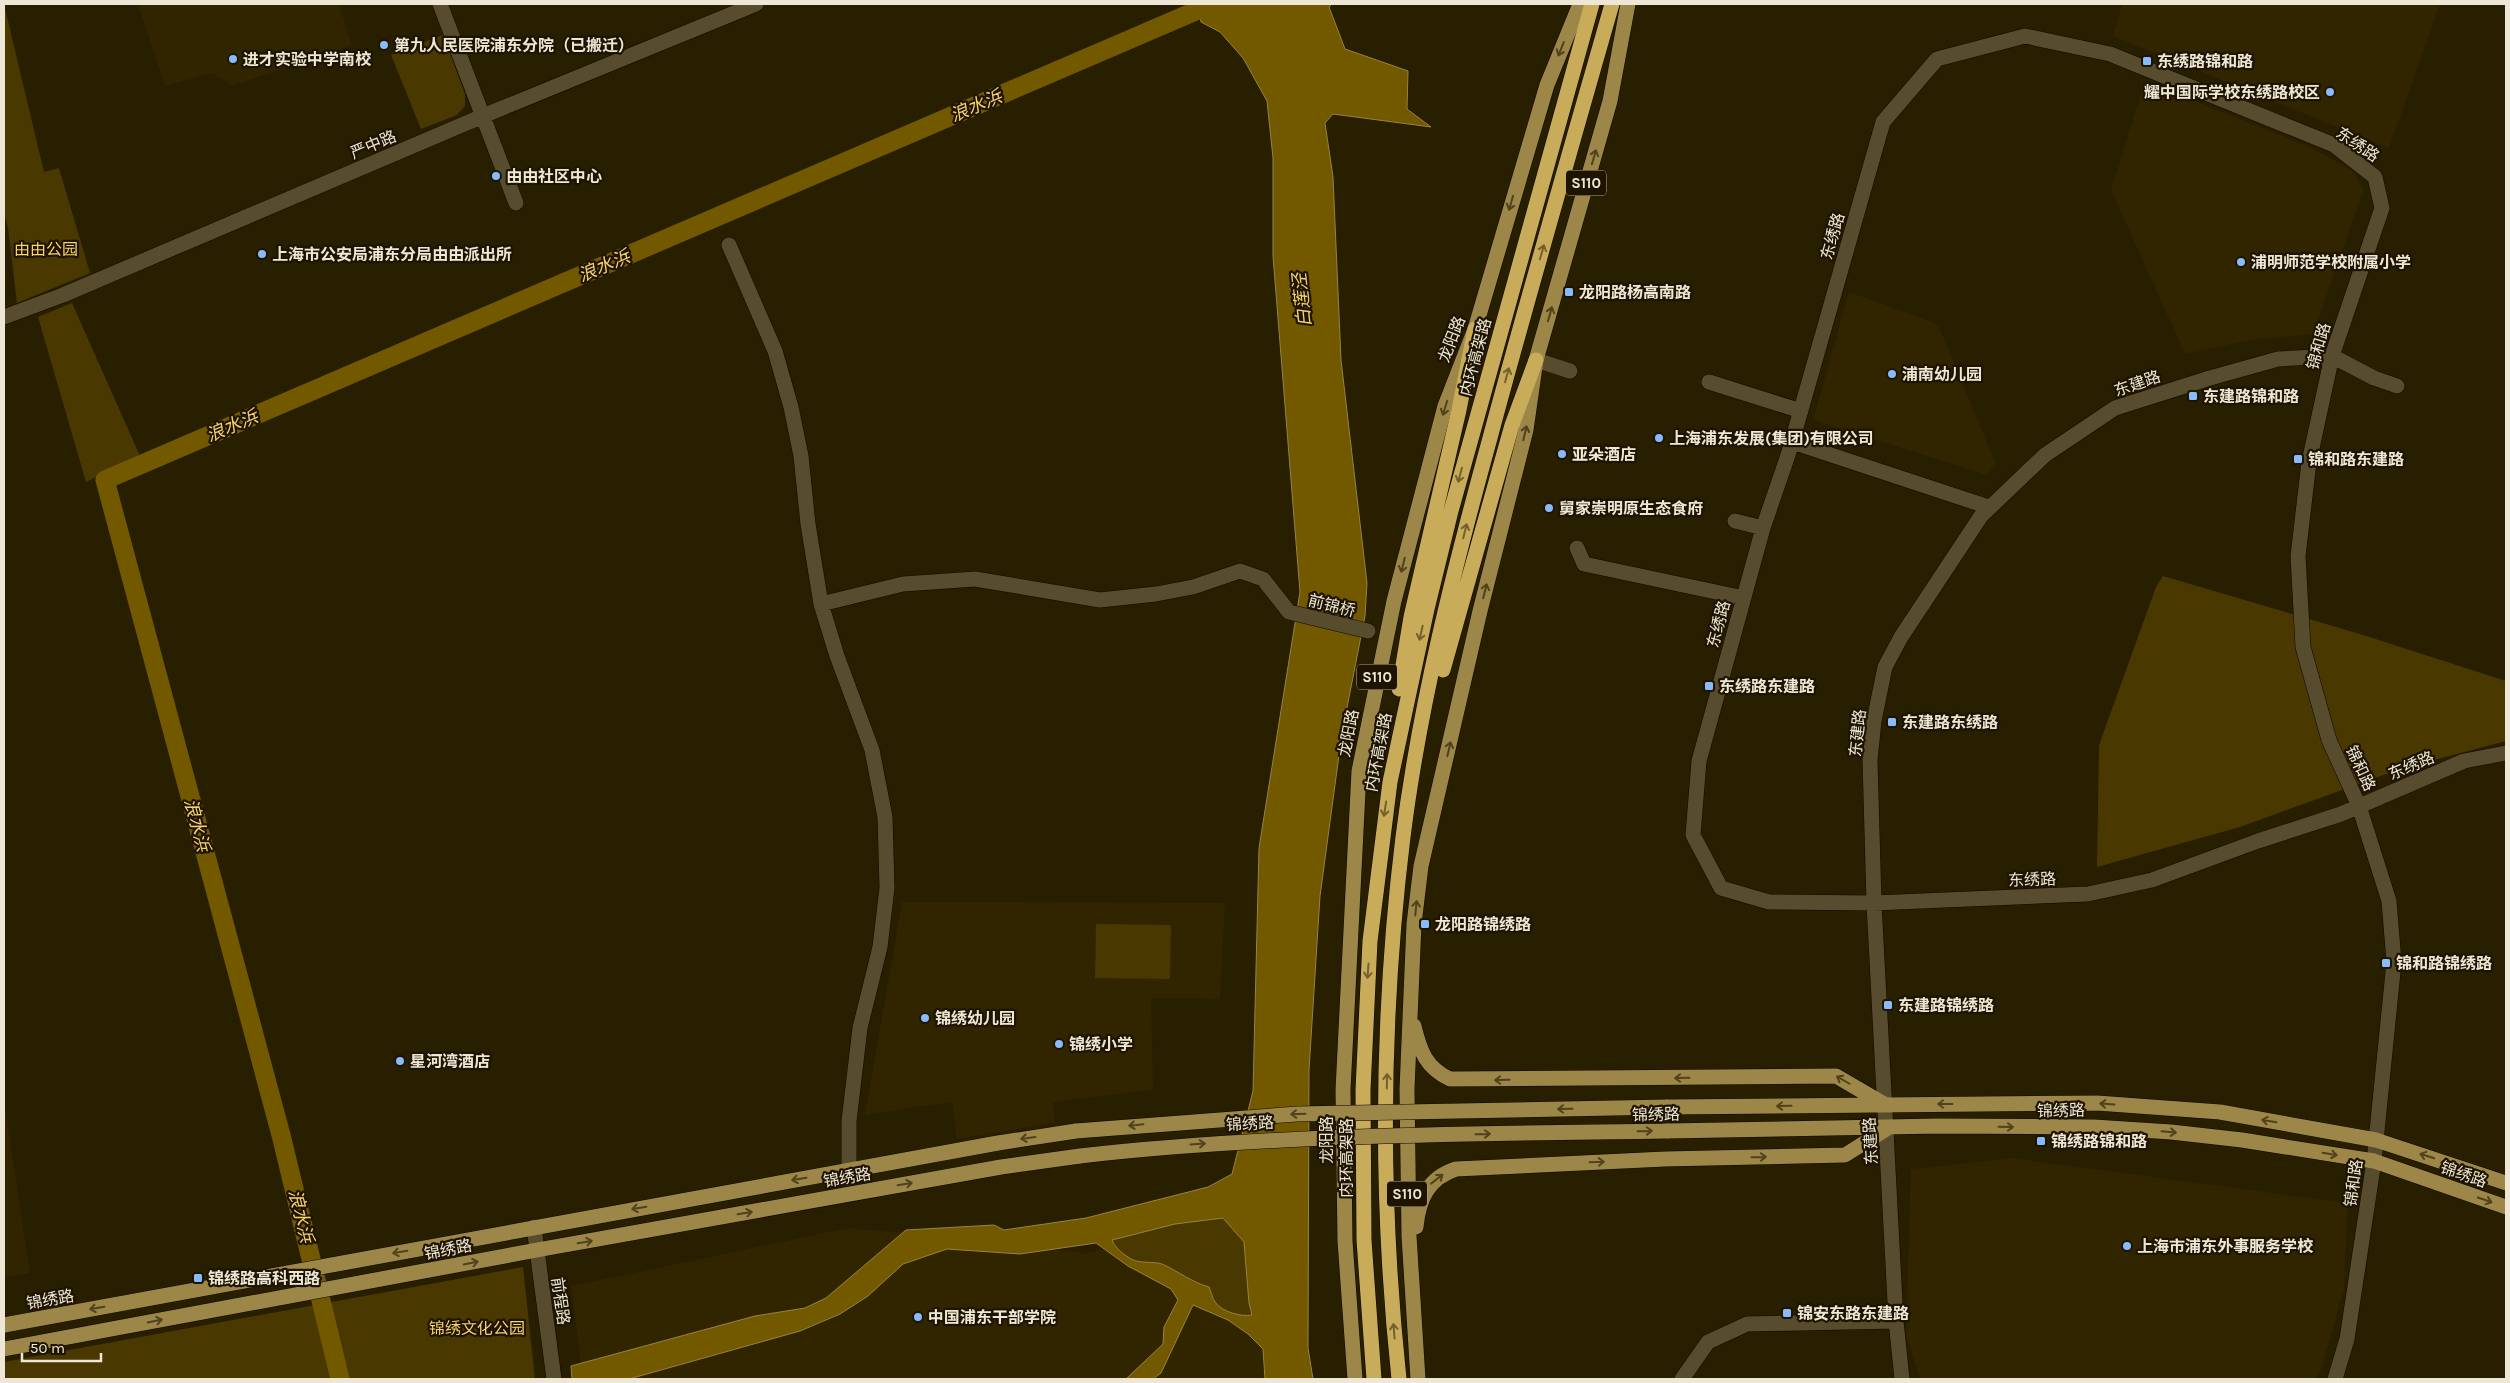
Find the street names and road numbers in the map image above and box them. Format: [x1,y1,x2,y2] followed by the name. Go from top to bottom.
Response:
[2333,123,2383,166] street label: 东绣路
[347,126,399,163] street label: 严中路
[1566,170,1606,196] road number: S110
[1817,210,1848,262] street label: 东绣路
[1434,313,1469,365] street label: 龙阳路
[1456,316,1495,398] street label: 内环高架路
[2303,320,2334,372] street label: 锦和路
[2111,367,2163,400] street label: 东建路
[1306,590,1357,621] street label: 前锦桥
[1703,598,1734,650] street label: 东绣路
[1357,664,1397,690] road number: S110
[1335,708,1362,758] street label: 龙阳路
[1846,708,1869,758] street label: 东建路
[1362,711,1395,793] street label: 内环高架路
[2342,742,2379,794] street label: 锦和路
[2385,747,2437,784] street label: 东绣路
[2008,869,2056,890] street label: 东绣路
[2037,1101,2085,1120] street label: 锦绣路
[1632,1105,1680,1124] street label: 锦绣路
[1226,1113,1274,1134] street label: 锦绣路
[1317,1116,1336,1164] street label: 龙阳路
[1860,1117,1881,1165] street label: 东建路
[1337,1118,1356,1198] street label: 内环高架路
[2341,1158,2366,1208] street label: 锦和路
[2438,1158,2490,1191] street label: 锦绣路
[822,1164,872,1191] street label: 锦绣路
[1387,1182,1427,1206] road number: S110
[423,1236,473,1263] street label: 锦绣路
[548,1276,573,1326] street label: 前程路
[25,1286,75,1313] street label: 锦绣路

